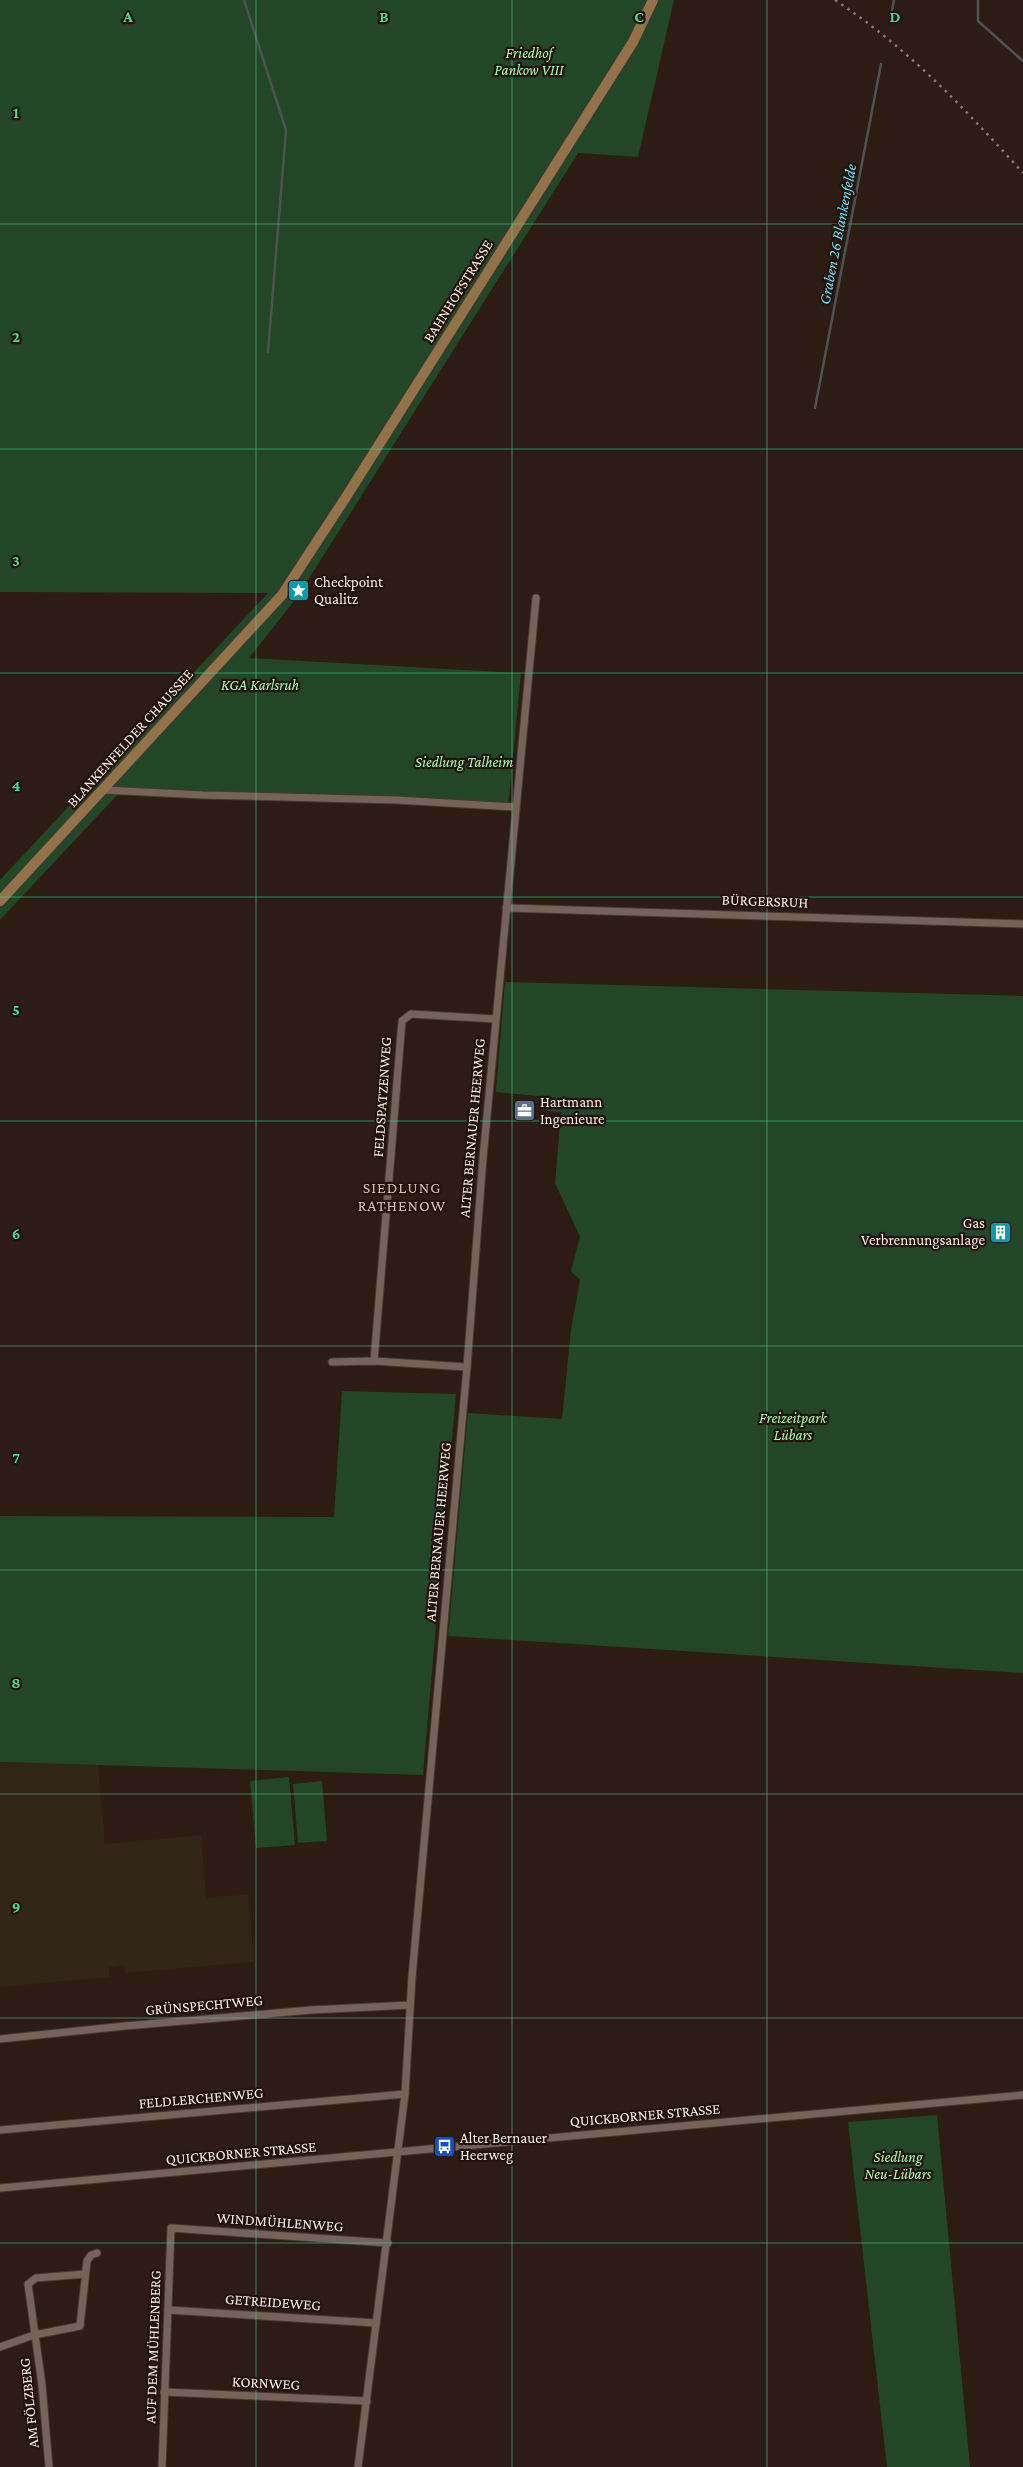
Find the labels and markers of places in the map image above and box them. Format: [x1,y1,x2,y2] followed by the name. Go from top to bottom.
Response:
[314,574,384,607] place label: Checkpoint Qualitz
[286,579,310,603] place icon: Checkpoint Qualitz
[540,1094,605,1128] place label: Hartmann Ingenieure
[512,1099,536,1123] office icon: Hartmann Ingenieure
[861,1215,985,1249] place label: Gas Verbrennungsanlage
[989,1220,1013,1244] building icon: Gas Verbrennungsanlage
[460,2130,548,2164] place label: Alter Bernauer Heerweg
[432,2135,456,2159] bus stop icon: Alter Bernauer Heerweg

